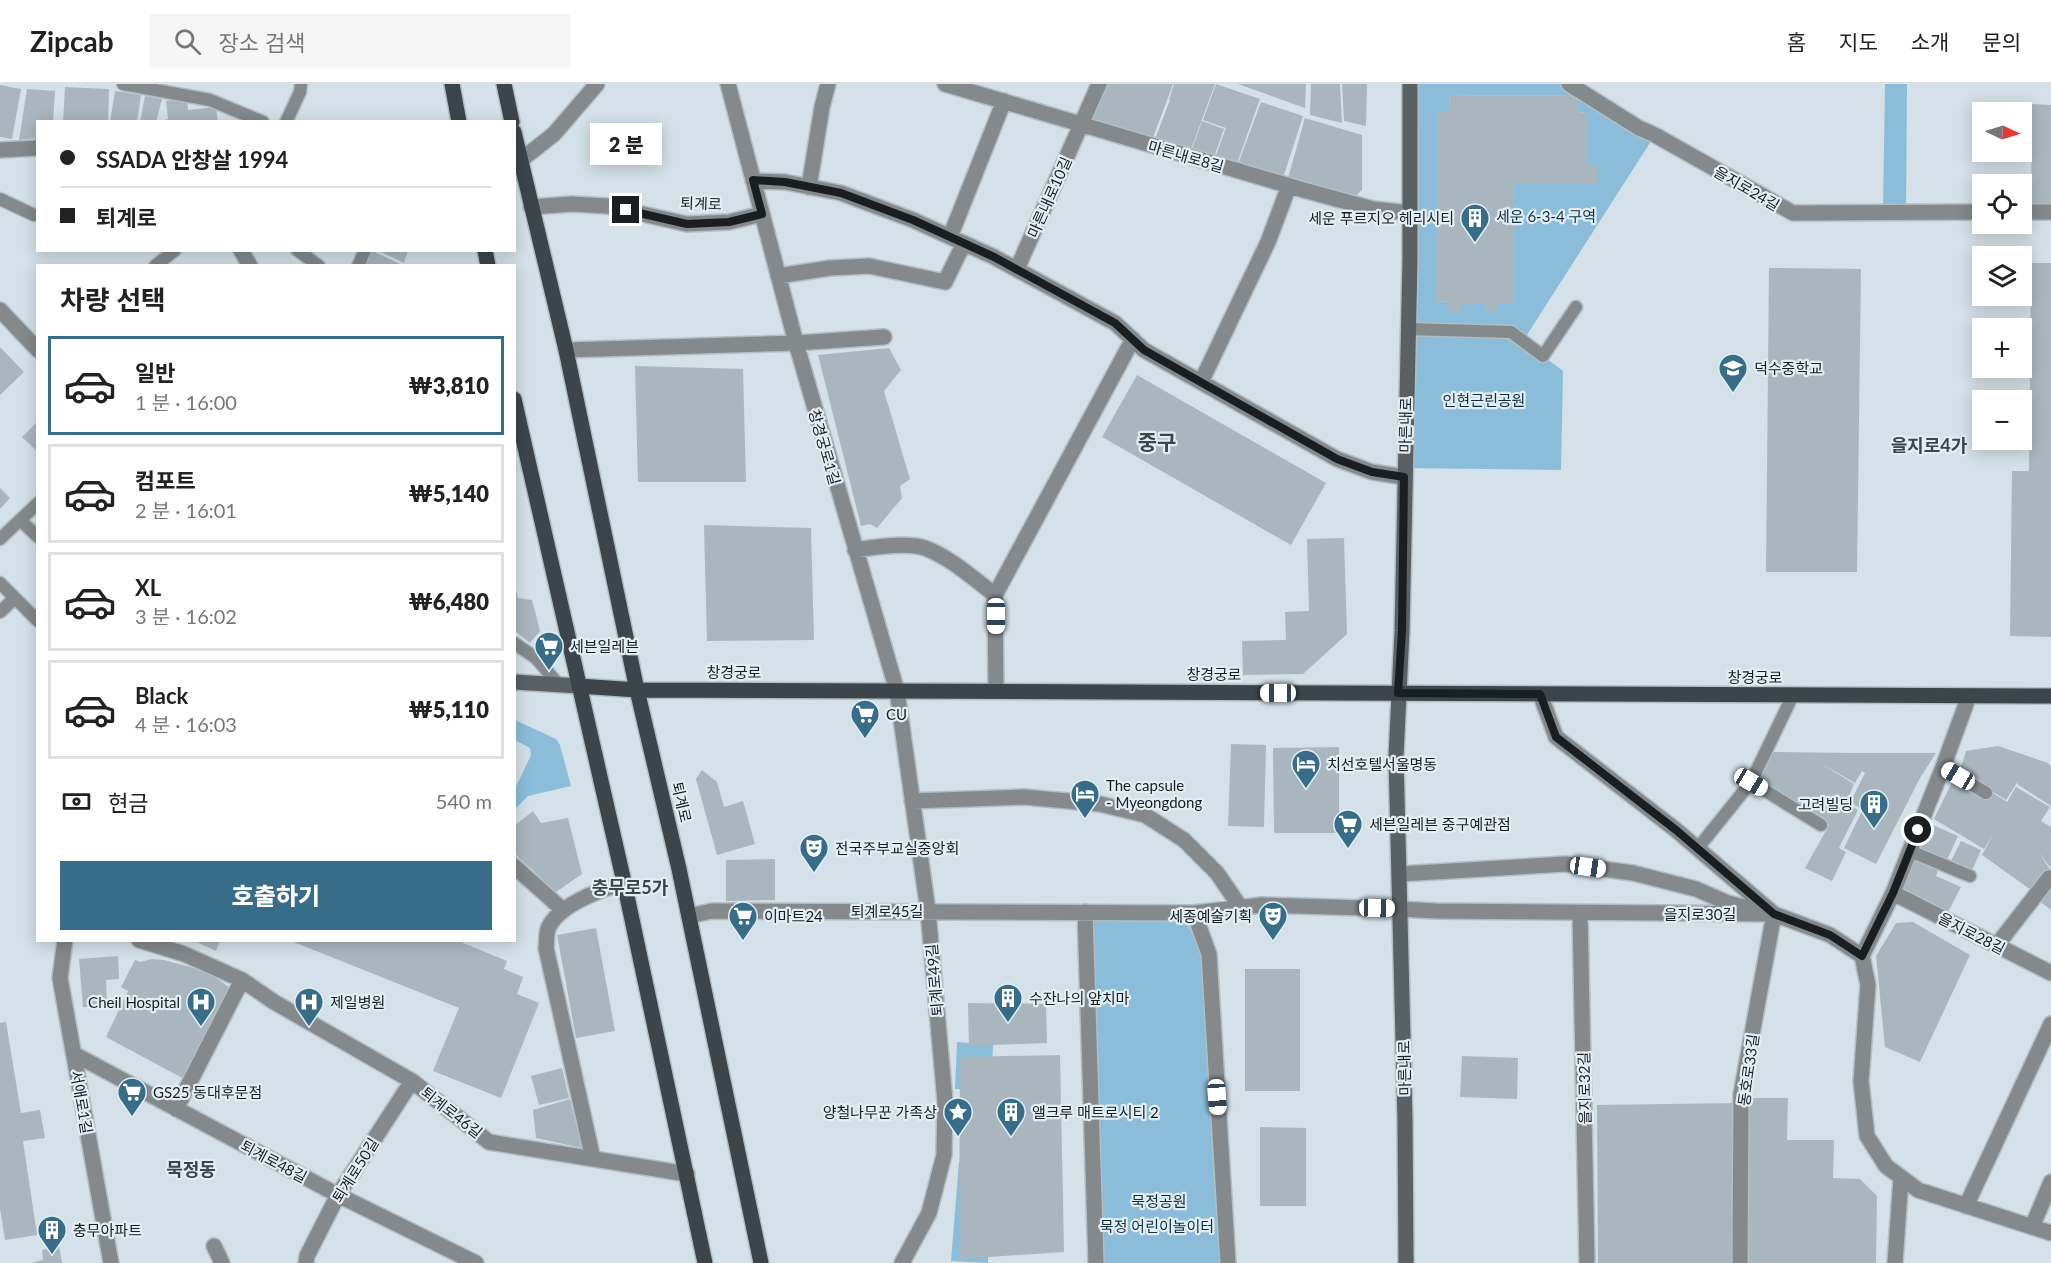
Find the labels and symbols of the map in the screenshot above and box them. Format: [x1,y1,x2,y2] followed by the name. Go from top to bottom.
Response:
[1972,102,2032,162] north arrow
[590,123,662,165] callout: 2 분
[1146,137,1226,175] street label: 마른내로8길
[1023,154,1075,240] street label: 마른내로10길
[1711,162,1783,214] street label: 을지로24길
[680,193,722,213] street label: 퇴계로
[612,196,639,223] route end
[1459,202,1491,244] building icon: 세운 푸르지오 헤리시티
[1496,207,1596,225] park label: 세운 6-3-4 구역
[1308,209,1454,227] place label: 세운 푸르지오 헤리시티
[1717,352,1749,394] school or university icon: 덕수중학교
[1754,359,1823,377] place label: 덕수중학교
[1443,391,1525,409] park label: 인현근린공원
[1396,397,1414,453] street label: 마른내로
[806,407,844,487] street label: 창경궁로1길
[1138,429,1176,454] district label: 중구
[1891,434,1968,456] district label: 을지로4가
[987,598,1005,634] car
[533,630,565,672] supermarket icon: 세븐일레븐
[570,637,639,655] place label: 세븐일레븐
[706,663,762,681] street label: 창경궁로
[1186,665,1242,683] street label: 창경궁로
[1727,668,1783,686] street label: 창경궁로
[1260,684,1296,702] car
[849,698,881,740] supermarket icon: CU
[886,705,907,723] place label: CU
[1290,748,1322,790] hotel icon: 치선호텔서울명동
[1327,755,1437,773] place label: 치선호텔서울명동
[1938,759,1978,793] car
[1731,765,1771,799] car
[1106,776,1202,811] place label: The capsule - Myeongdong
[1069,778,1101,820] hotel icon: The capsule - Myeongdong
[669,780,695,824] street label: 퇴계로
[1858,788,1890,830] building icon: 고려빌딩
[1798,795,1853,813] place label: 고려빌딩
[1332,808,1364,850] supermarket icon: 세븐일레븐 중구예관점
[1369,815,1511,833] place label: 세븐일레븐 중구예관점
[1904,816,1931,843] route start
[798,832,830,874] theatre icon: 전국주부교실중앙회
[835,839,959,857] place label: 전국주부교실중앙회
[1569,856,1607,878] car
[592,876,669,898] district label: 충무로5가
[1359,899,1395,917] car
[727,900,759,942] supermarket icon: 이마트24
[1257,900,1289,942] theatre icon: 세종예술기획
[851,902,923,920] street label: 퇴계로45길
[1664,905,1736,923] street label: 을지로30길
[764,907,823,925] place label: 이마트24
[1169,907,1252,925] place label: 세종예술기획
[1936,908,2008,958] street label: 을지로28길
[922,943,946,1017] street label: 퇴계로49길
[992,982,1024,1024] building icon: 수잔나의 앞치마
[185,986,217,1028] hospital icon: Cheil Hospital
[293,986,325,1028] hospital icon: 제일병원
[1029,989,1130,1007] place label: 수잔나의 앞치마
[88,993,180,1011] place label: Cheil Hospital
[330,993,385,1011] place label: 제일병원
[1734,1033,1762,1107] street label: 동호로33길
[1395,1040,1413,1096] street label: 마른내로
[1574,1052,1594,1124] street label: 을지로32길
[68,1069,96,1135] street label: 서애로1길
[116,1076,148,1118] supermarket icon: GS25 동대후문점
[1207,1078,1227,1116] car
[153,1083,262,1101] place label: GS25 동대후문점
[418,1083,486,1141] street label: 퇴계로46길
[942,1096,974,1138] place icon: 양철나무꾼 가족상
[995,1096,1027,1138] building icon: 앨크루 매트로시티 2
[823,1103,937,1121] place label: 양철나무꾼 가족상
[1032,1103,1159,1121] place label: 앨크루 매트로시티 2
[328,1134,382,1206] street label: 퇴계로50길
[238,1136,310,1186] street label: 퇴계로48길
[166,1158,216,1180] district label: 묵정동
[1131,1192,1187,1210] park label: 묵정공원
[36,1214,68,1256] building icon: 충무아파트
[1100,1217,1214,1235] park label: 묵정 어린이놀이터
[73,1221,142,1239] place label: 충무아파트

